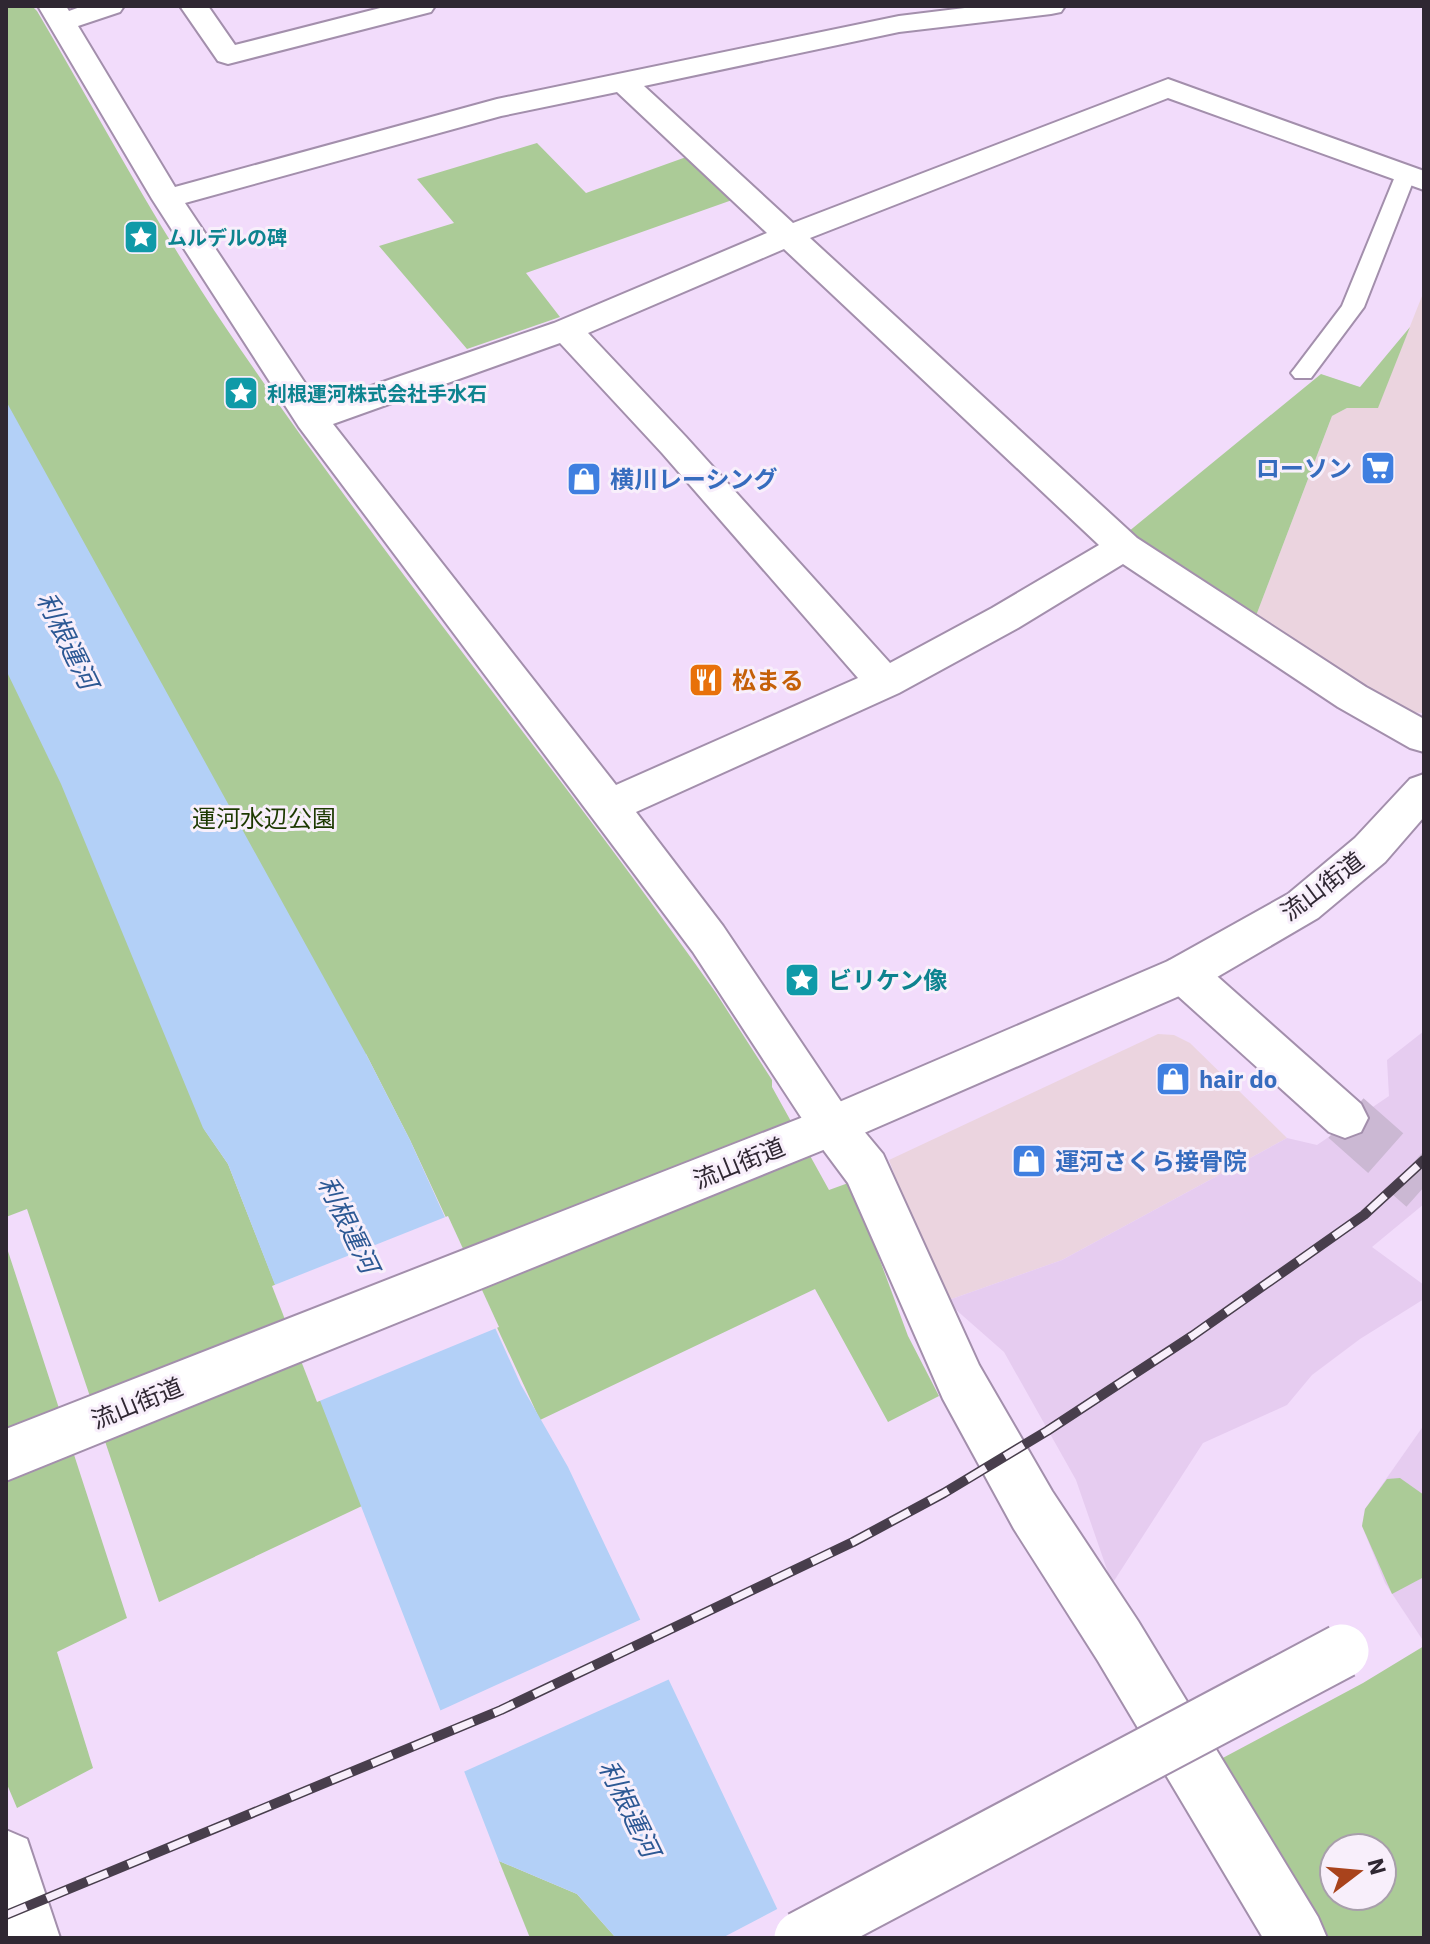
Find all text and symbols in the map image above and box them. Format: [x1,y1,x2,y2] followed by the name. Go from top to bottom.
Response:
[122,218,160,256] place icon: ムルデルの碑
[167,224,287,251] place label: ムルデルの碑
[222,374,260,412] place icon: 利根運河株式会社手水石
[267,380,487,407] place label: 利根運河株式会社手水石
[1359,449,1397,487] supermarket icon: ローソン
[1256,452,1352,484] place label: ローソン
[565,460,603,498] shop icon: 横川レーシング
[610,463,778,495] place label: 横川レーシング
[30,586,108,699] water label: 利根運河
[687,661,725,699] restaurant icon: 松まる
[732,664,804,696] place label: 松まる
[192,802,336,834] park label: 運河水辺公園
[1274,844,1370,928] street label: 流山街道
[783,961,821,999] place icon: ビリケン像
[828,964,947,996] place label: ビリケン像
[1154,1060,1192,1098] shop icon: hair do
[1199,1063,1277,1095] place label: hair do
[689,1130,789,1196] street label: 流山街道
[1010,1142,1048,1180] shop icon: 運河さくら接骨院
[1055,1145,1247,1177] place label: 運河さくら接骨院
[311,1170,389,1283] water label: 利根運河
[87,1370,187,1436] street label: 流山街道
[592,1754,670,1867] water label: 利根運河
[1318,1832,1398,1912] north arrow
[1362,1855,1394,1878] text: N

